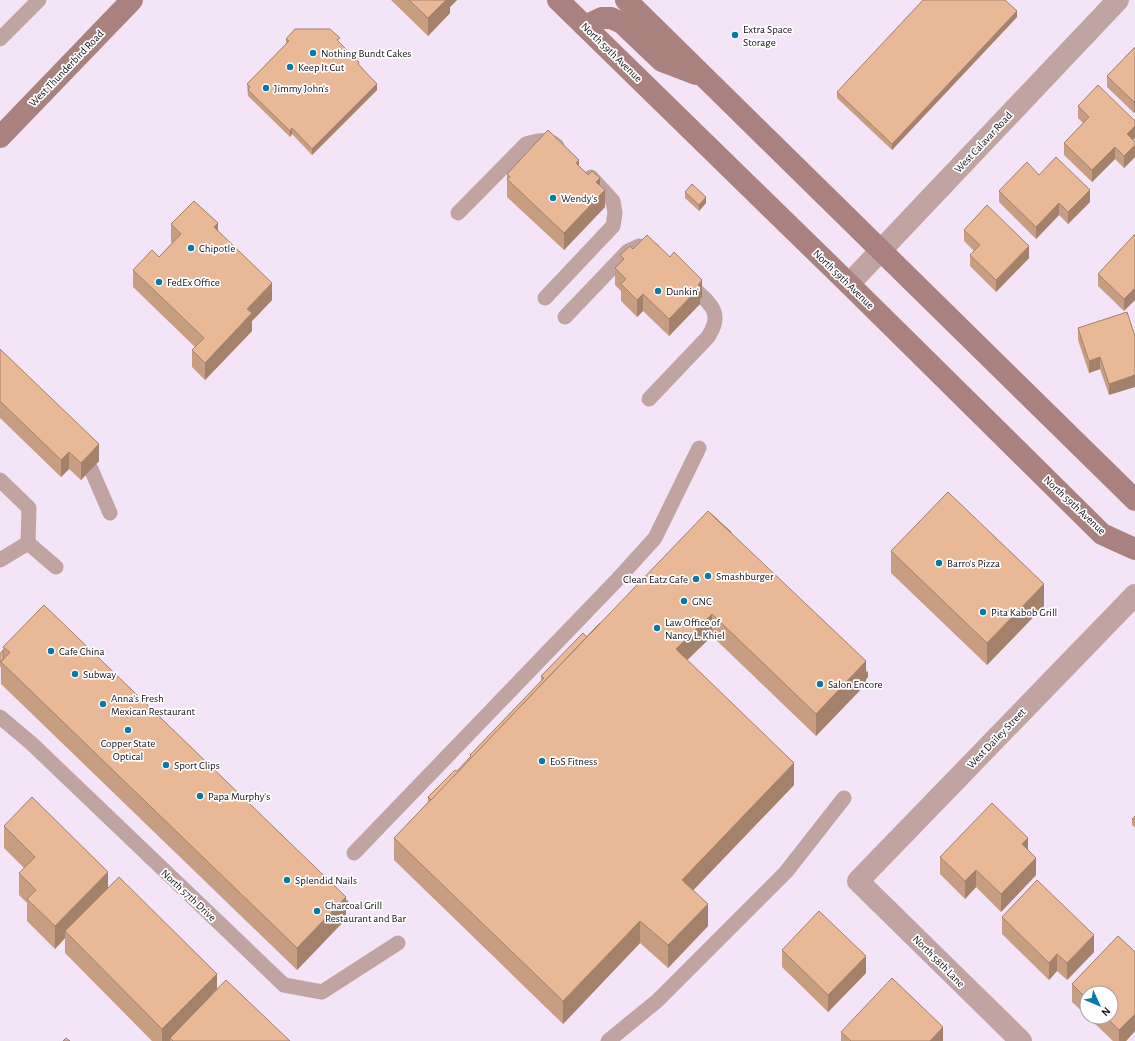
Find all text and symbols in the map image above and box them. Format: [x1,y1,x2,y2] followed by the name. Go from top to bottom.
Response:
[579,21,644,84] street label: North 59th Avenue
[743,24,792,48] place label: Extra Space Storage
[27,28,106,109] street label: West Thunderbird Road
[730,30,740,40] marker: Extra Space Storage
[308,48,318,58] marker: Nothing Bundt Cakes
[321,48,411,59] place label: Nothing Bundt Cakes
[285,62,295,72] marker: Keep It Cut
[298,62,345,73] place label: Keep It Cut
[261,83,271,93] marker: Jimmy John's
[274,83,329,94] place label: Jimmy John's
[952,110,1015,175] street label: West Calavar Road
[548,193,558,203] marker: Wendy's
[561,193,597,204] place label: Wendy's
[186,243,196,253] marker: Chipotle
[199,243,235,254] place label: Chipotle
[811,248,876,311] street label: North 59th Avenue
[154,277,164,287] marker: FedEx Office
[167,277,220,288] place label: FedEx Office
[653,286,663,296] marker: Dunkin'
[666,286,699,297] place label: Dunkin'
[1042,474,1108,537] street label: North 59th Avenue
[934,558,944,568] marker: Barro's Pizza
[947,558,1000,569] place label: Barro's Pizza
[703,571,713,581] marker: Smashburger
[716,571,774,582] place label: Smashburger
[623,574,688,585] place label: Clean Eatz Cafe
[691,574,701,584] marker: Clean Eatz Cafe
[679,596,689,606] marker: GNC
[692,596,712,607] place label: GNC
[978,607,988,617] marker: Pita Kabob Grill
[991,607,1057,618] place label: Pita Kabob Grill
[665,617,725,641] place label: Law Office of Nancy L. Khiel
[652,623,662,633] marker: Law Office of Nancy L. Khiel
[46,646,56,656] marker: Cafe China
[59,646,105,657] place label: Cafe China
[70,669,80,679] marker: Subway
[83,669,116,680] place label: Subway
[815,679,825,689] marker: Salon Encore
[828,679,883,690] place label: Salon Encore
[111,693,196,717] place label: Anna's Fresh Mexican Restaurant
[98,699,108,709] marker: Anna's Fresh Mexican Restaurant
[965,706,1028,771] street label: West Dailey Street
[123,725,133,735] marker: Copper State Optical
[101,738,155,762] place label: Copper State Optical
[537,756,547,766] marker: EoS Fitness
[550,756,597,767] place label: EoS Fitness
[161,760,171,770] marker: Sport Clips
[174,760,220,771] place label: Sport Clips
[195,791,205,801] marker: Papa Murphy's
[208,791,270,802] place label: Papa Murphy's
[159,867,218,923] street label: North 57th Drive
[282,875,292,885] marker: Splendid Nails
[295,875,357,886] place label: Splendid Nails
[325,900,406,924] place label: Charcoal Grill Restaurant and Bar
[312,906,322,916] marker: Charcoal Grill Restaurant and Bar
[911,933,967,989] street label: North 58th Lane
[1079,985,1119,1025] north arrow
[1099,1005,1112,1018] text: N

